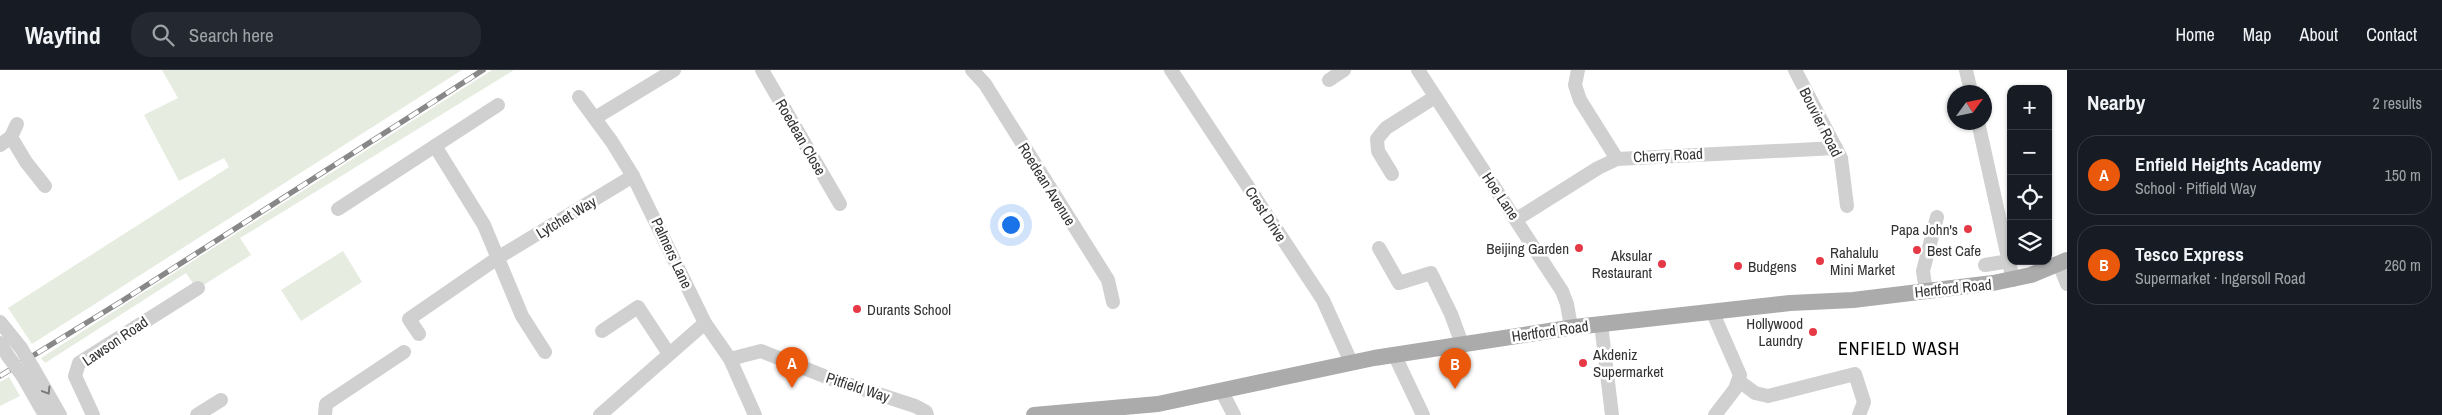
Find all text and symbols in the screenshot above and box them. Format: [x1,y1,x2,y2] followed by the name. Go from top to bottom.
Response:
[131,12,481,57] search box
[25,19,101,51] text: Wayfind
[149,21,177,49] icon: search
[189,22,274,48] text: Search here
[2175,22,2215,47] text: Home
[2243,22,2272,47] text: Map
[2300,22,2338,47] text: About
[2366,22,2417,47] text: Contact
[1795,84,1847,160] street label: Bouvier Road
[1947,85,1992,130] north arrow
[2007,85,2052,265] map controls
[2007,85,2052,130] button: +
[2087,88,2145,117] text: Nearby
[2372,92,2422,114] text: 2 results
[771,95,831,179] street label: Roedean Close
[2007,130,2052,175] button: −
[1013,139,1081,230] street label: Roedean Avenue
[1633,143,1703,167] street label: Cherry Road
[2135,151,2321,177] text: Enfield Heights Academy
[2099,164,2109,186] text: A
[2385,164,2421,186] text: 150 m
[1477,168,1525,224] street label: Hoe Lane
[2007,175,2052,220] button: locate
[2135,177,2256,199] text: School · Pitfield Way
[1240,182,1292,246] street label: Crest Drive
[532,190,601,243] street label: Lytchet Way
[998,212,1024,238] your location
[646,214,698,292] street label: Palmers Lane
[1891,219,1958,240] place label: Papa John's
[2007,220,2052,265] button: layers
[1962,223,1974,235] marker: Papa John's
[1486,238,1569,259] place label: Beijing Garden
[1927,240,1981,261] place label: Best Cafe
[2135,241,2244,267] text: Tesco Express
[1573,242,1585,254] marker: Beijing Garden
[1830,242,1896,280] place label: Rahalulu Mini Market
[1911,244,1923,256] marker: Best Cafe
[1592,245,1653,283] place label: Aksular Restaurant
[2099,254,2109,276] text: B
[2385,254,2421,276] text: 260 m
[1814,255,1826,267] marker: Rahalulu Mini Market
[1748,256,1797,277] place label: Budgens
[1656,258,1668,270] marker: Aksular Restaurant
[1732,260,1744,272] marker: Budgens
[2135,267,2306,289] text: Supermarket · Ingersoll Road
[1913,274,1993,302] street label: Hertford Road
[867,299,951,320] place label: Durants School
[851,303,863,315] marker: Durants School
[78,311,152,371] street label: Lawson Road
[1746,313,1804,351] place label: Hollywood Laundry
[1510,315,1590,347] street label: Hertford Road
[1807,326,1819,338] marker: Hollywood Laundry
[1838,336,1960,361] district label: ENFIELD WASH
[1592,344,1664,382] place label: Akdeniz Supermarket
[776,347,808,388] pin: A
[1439,348,1471,389] pin: B
[1577,357,1589,369] marker: Akdeniz Supermarket
[823,367,893,407] street label: Pitfield Way
[41,386,51,395] one-way arrow

